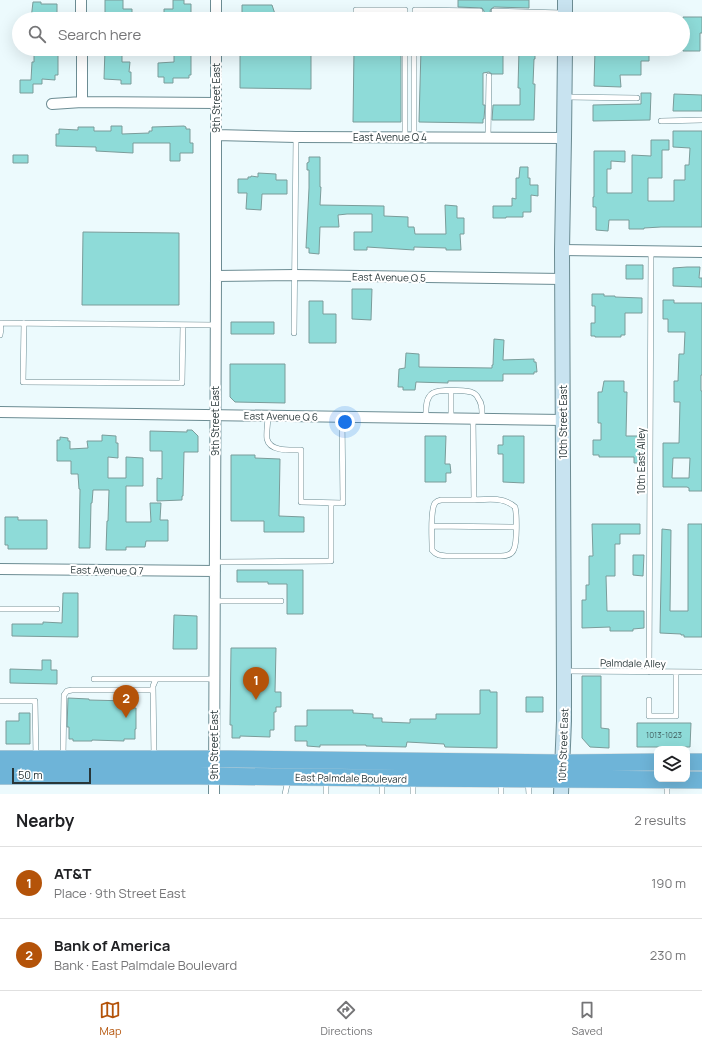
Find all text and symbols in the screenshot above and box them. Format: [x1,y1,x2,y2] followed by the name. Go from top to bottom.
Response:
[12,12,690,56] search box
[26,23,48,45] icon: search
[58,24,141,45] text: Search here
[209,63,223,133] street label: 9th Street East
[353,130,427,144] street label: East Avenue Q 4
[352,269,426,285] street label: East Avenue Q 5
[556,385,570,459] street label: 10th Street East
[208,386,222,456] street label: 9th Street East
[244,408,318,424] street label: East Avenue Q 6
[335,412,355,432] your location
[634,427,648,494] street label: 10th East Alley
[70,562,144,578] street label: East Avenue Q 7
[600,655,667,671] street label: Palmdale Alley
[243,667,269,700] pin: 1
[113,685,139,718] pin: 2
[555,708,571,782] street label: 10th Street East
[207,710,221,780] street label: 9th Street East
[646,729,682,740] house number: 1013-1023
[654,746,690,782] map controls
[654,746,690,782] button: layers
[12,766,91,785] scale bar
[18,767,43,782] text: 50 m
[295,770,407,786] street label: East Palmdale Boulevard
[16,809,74,832] text: Nearby
[634,811,686,829] text: 2 results
[54,863,91,884] text: AT&T
[26,874,32,892] text: 1
[651,874,686,892] text: 190 m
[54,884,186,902] text: Place · 9th Street East
[54,935,170,956] text: Bank of America
[25,946,33,964] text: 2
[650,946,686,964] text: 230 m
[54,956,237,974] text: Bank · East Palmdale Boulevard
[99,999,121,1038] tab: Map
[320,999,373,1038] tab: Directions
[572,999,603,1038] tab: Saved

